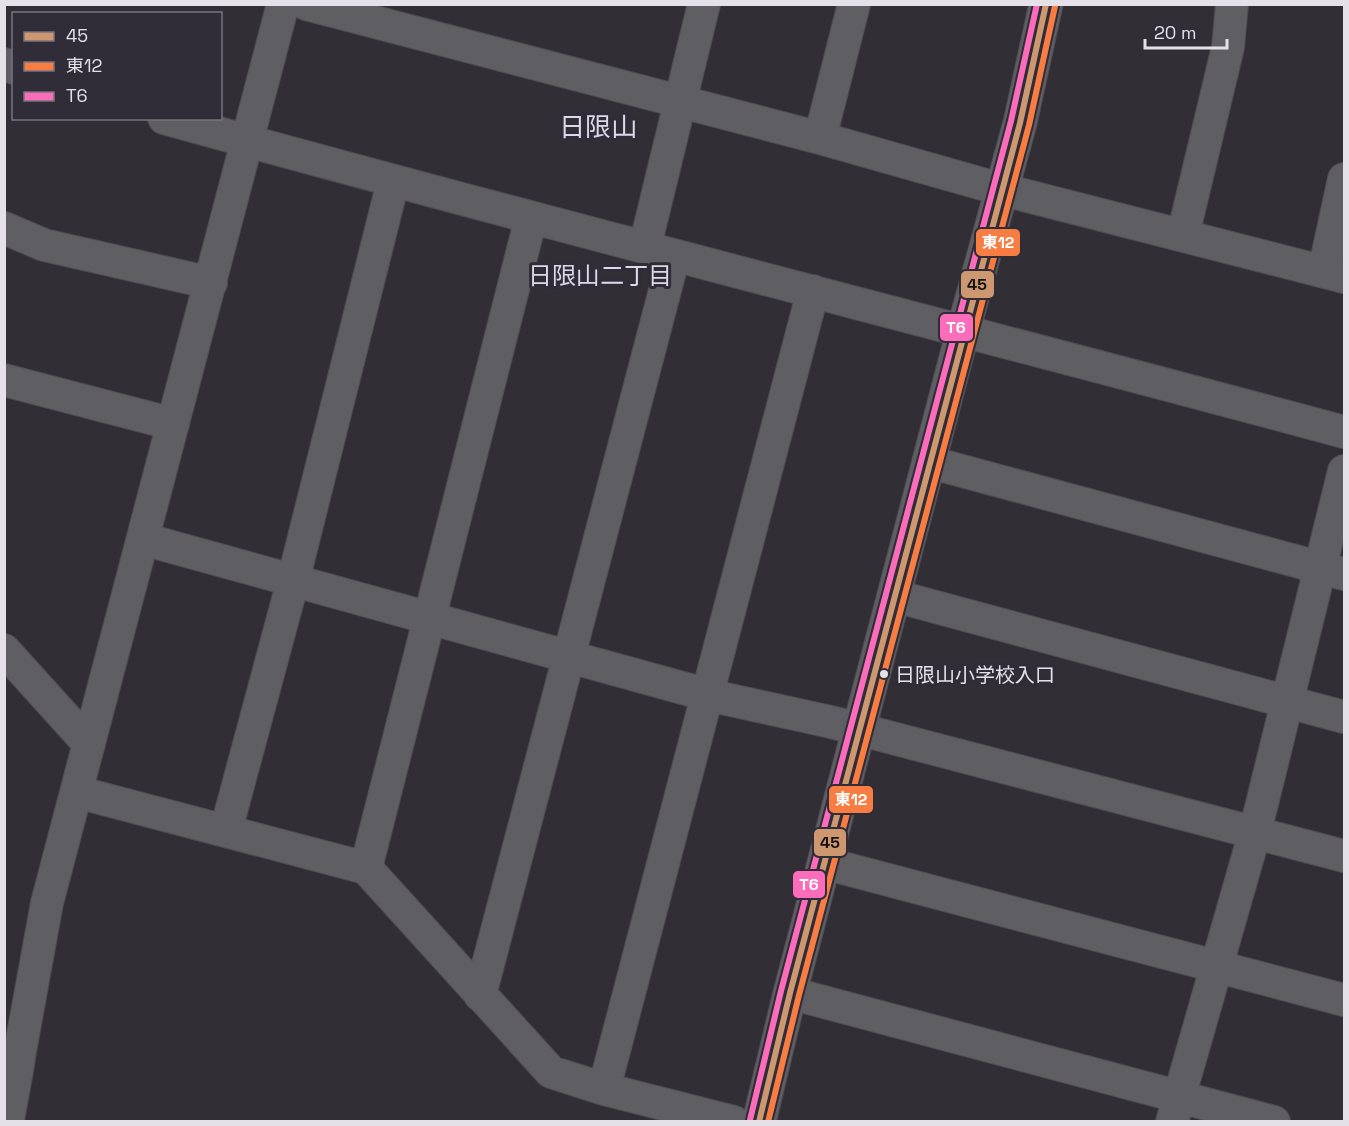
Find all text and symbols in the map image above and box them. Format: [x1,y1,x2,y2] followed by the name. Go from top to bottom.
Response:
[12,12,222,120] legend
[1145,12,1228,50] scale bar
[1154,21,1197,44] text: 20 m
[66,24,88,47] text: 45
[66,54,102,77] text: 東12
[66,84,88,107] text: T6
[559,110,637,144] district label: 日限山
[975,228,1021,257] line badge: 東12
[982,232,1014,253] text: 東12
[528,260,672,291] district label: 日限山二丁目
[960,270,995,299] line badge: 45
[967,274,987,295] text: 45
[939,313,974,342] line badge: T6
[946,317,966,338] text: T6
[895,662,1055,688] place label: 日限山小学校入口
[878,668,890,680] marker: 日限山小学校入口
[828,785,874,814] line badge: 東12
[835,789,867,810] text: 東12
[813,828,847,857] line badge: 45
[820,832,840,853] text: 45
[792,870,826,899] line badge: T6
[799,874,819,895] text: T6

